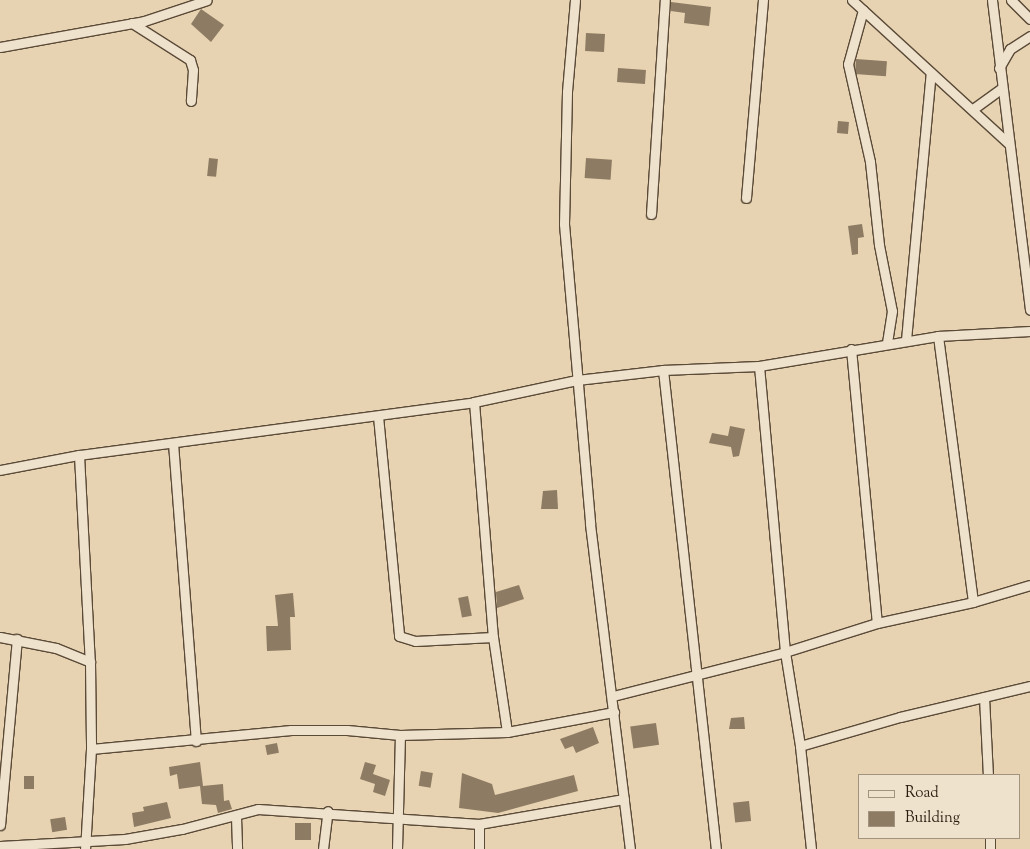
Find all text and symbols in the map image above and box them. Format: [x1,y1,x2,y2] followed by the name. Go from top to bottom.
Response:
[858,774,1020,839] legend
[905,783,939,804] text: Road
[905,808,960,829] text: Building

